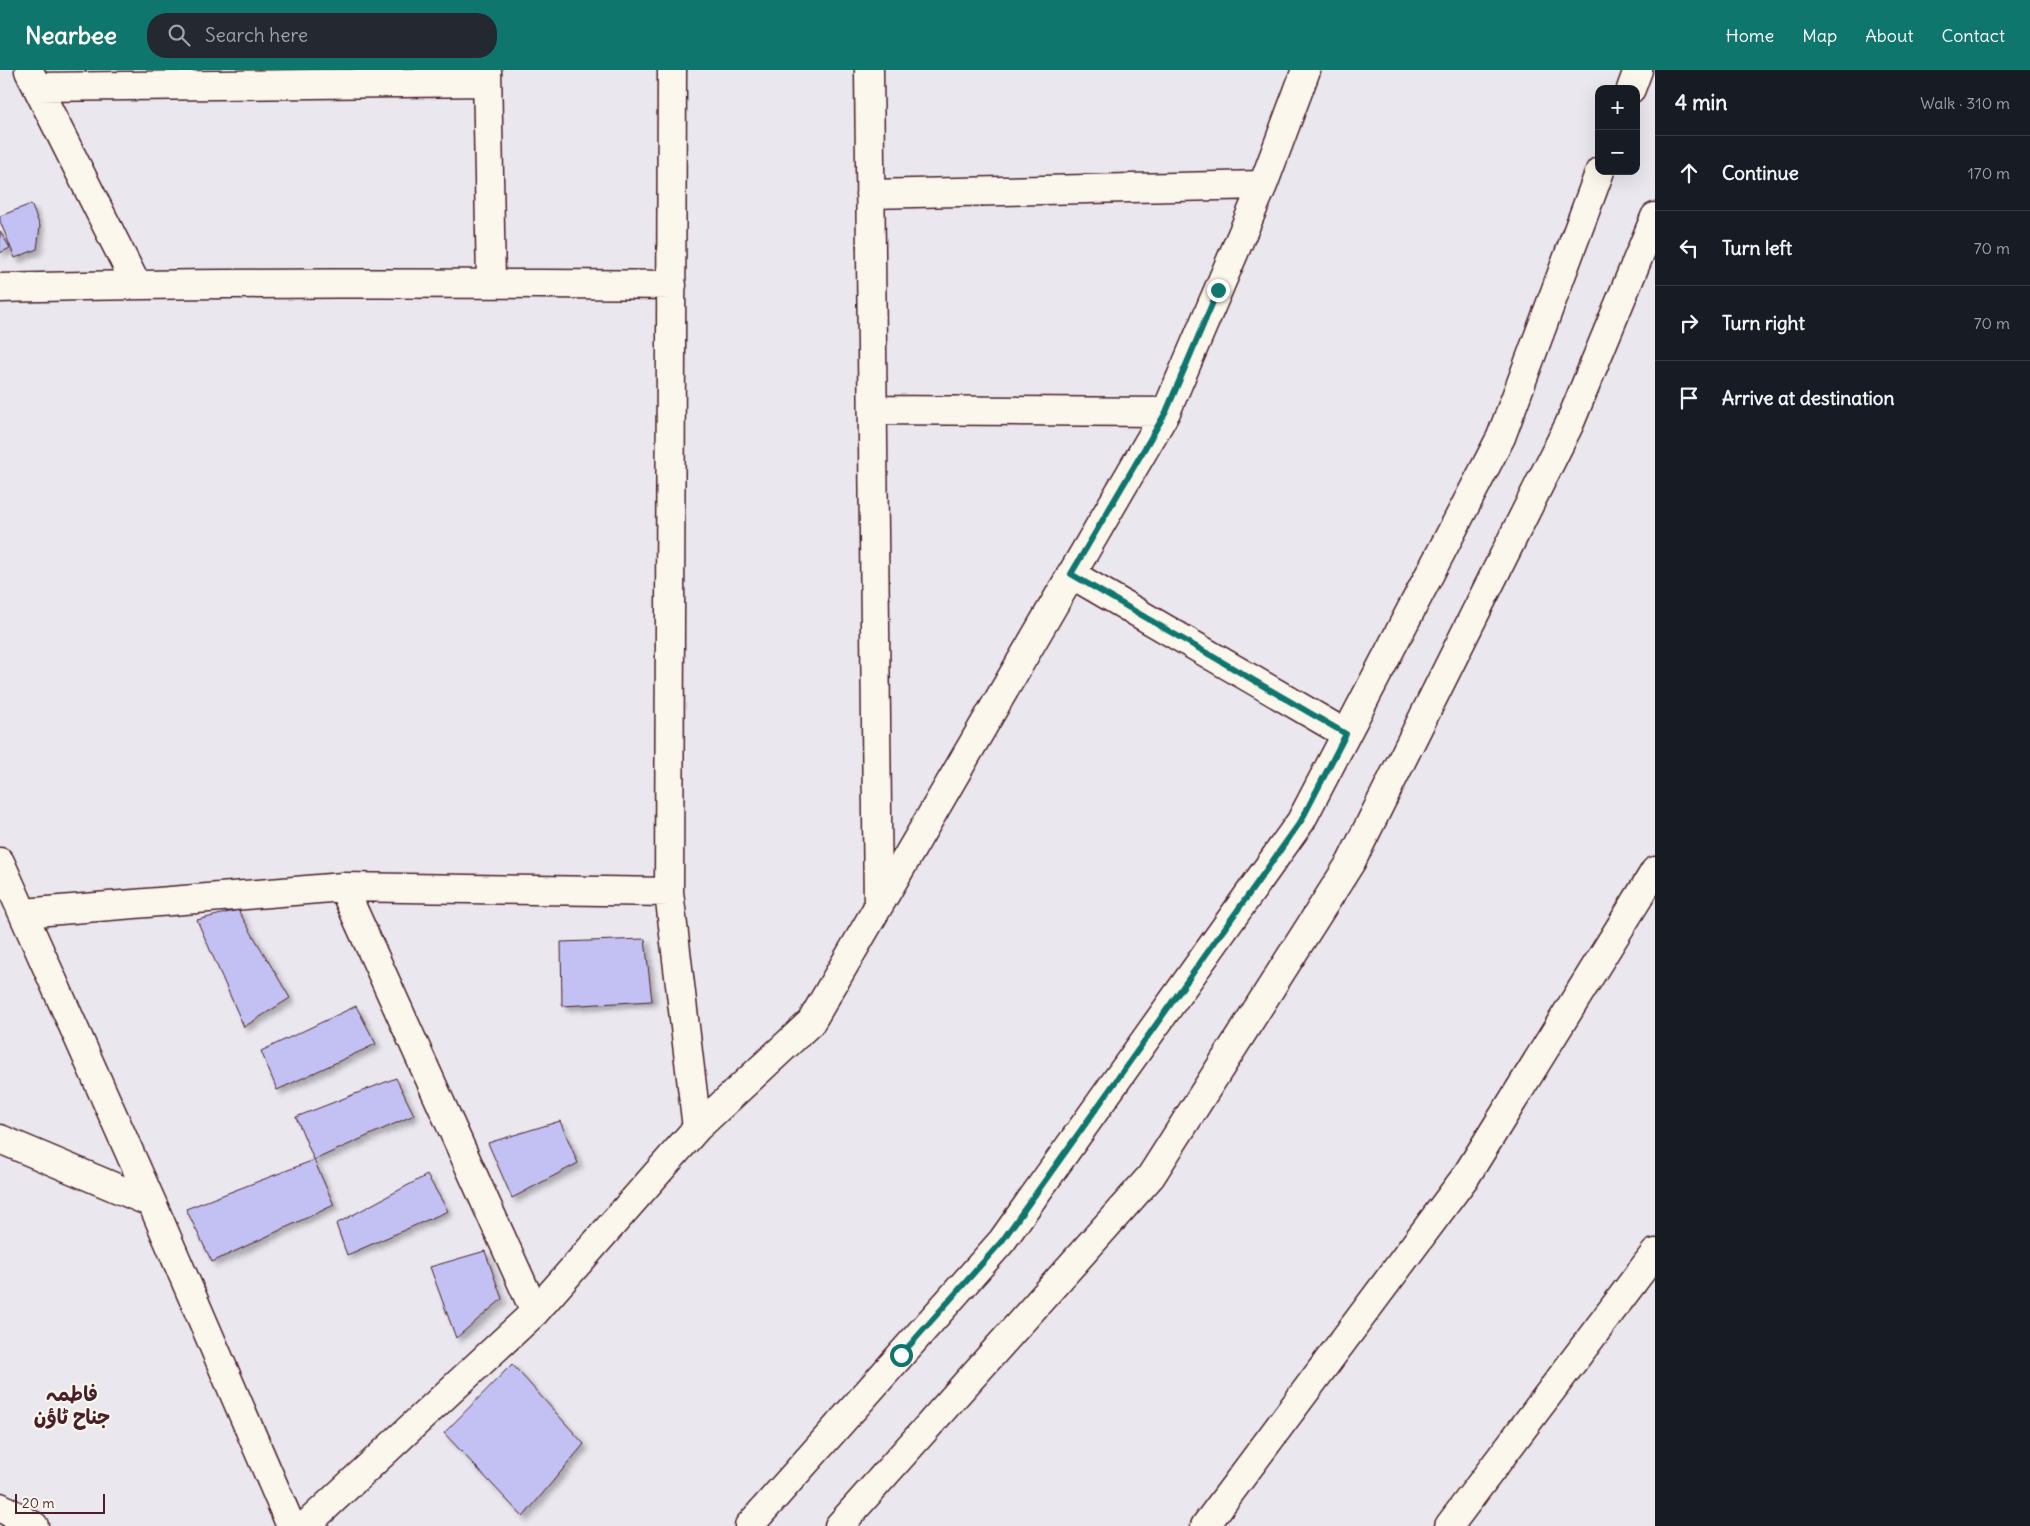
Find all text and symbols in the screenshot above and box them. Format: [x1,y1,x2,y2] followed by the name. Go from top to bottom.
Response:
[147,13,497,58] search box
[25,20,117,50] text: Nearbee
[165,21,193,49] icon: search
[205,23,308,47] text: Search here
[1726,24,1774,47] text: Home
[1802,24,1837,47] text: Map
[1865,24,1913,47] text: About
[1941,24,2005,47] text: Contact
[1595,85,1640,175] map controls
[1595,85,1640,130] button: +
[1675,89,1727,116] text: 4 min
[1920,93,2010,113] text: Walk · 310 m
[1595,130,1640,175] button: −
[1675,159,1703,187] icon: ahead
[1722,161,1799,185] text: Continue
[1967,163,2010,183] text: 170 m
[1675,234,1703,262] icon: left
[1722,236,1792,260] text: Turn left
[1974,238,2010,258] text: 70 m
[1207,279,1230,302] route end
[1675,309,1703,337] icon: right
[1722,311,1805,335] text: Turn right
[1974,313,2010,333] text: 70 m
[1675,384,1703,412] icon: arrive
[1722,386,1895,410] text: Arrive at destination
[890,1344,913,1367] route start
[34,1381,110,1430] district label: فاطمہ جناح ٹاؤن
[15,1491,105,1514] scale bar
[22,1494,55,1512] text: 20 m

